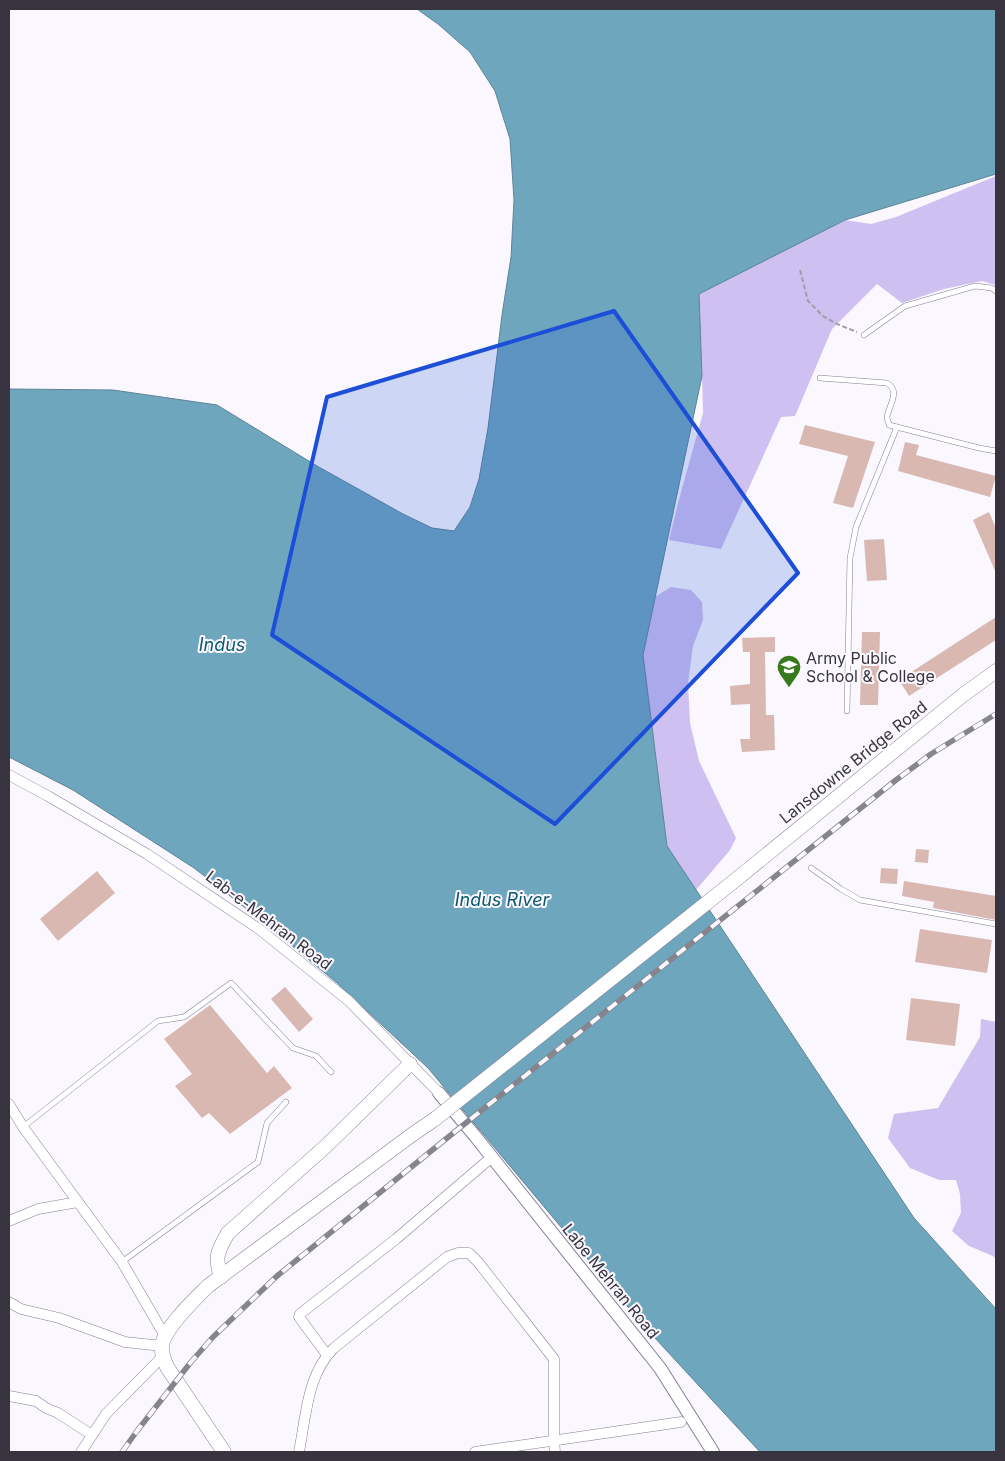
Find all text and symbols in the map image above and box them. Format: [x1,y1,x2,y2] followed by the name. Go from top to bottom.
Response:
[199,634,245,655] water label: Indus
[806,648,935,686] place label: Army Public School & College
[776,654,802,688] school or university icon: Army Public School & College
[775,696,931,828] street label: Lansdowne Bridge Road
[202,866,336,974] street label: Lab-e-Mehran Road
[455,889,550,910] water label: Indus River
[558,1219,664,1343] street label: Labe Mehran Road

